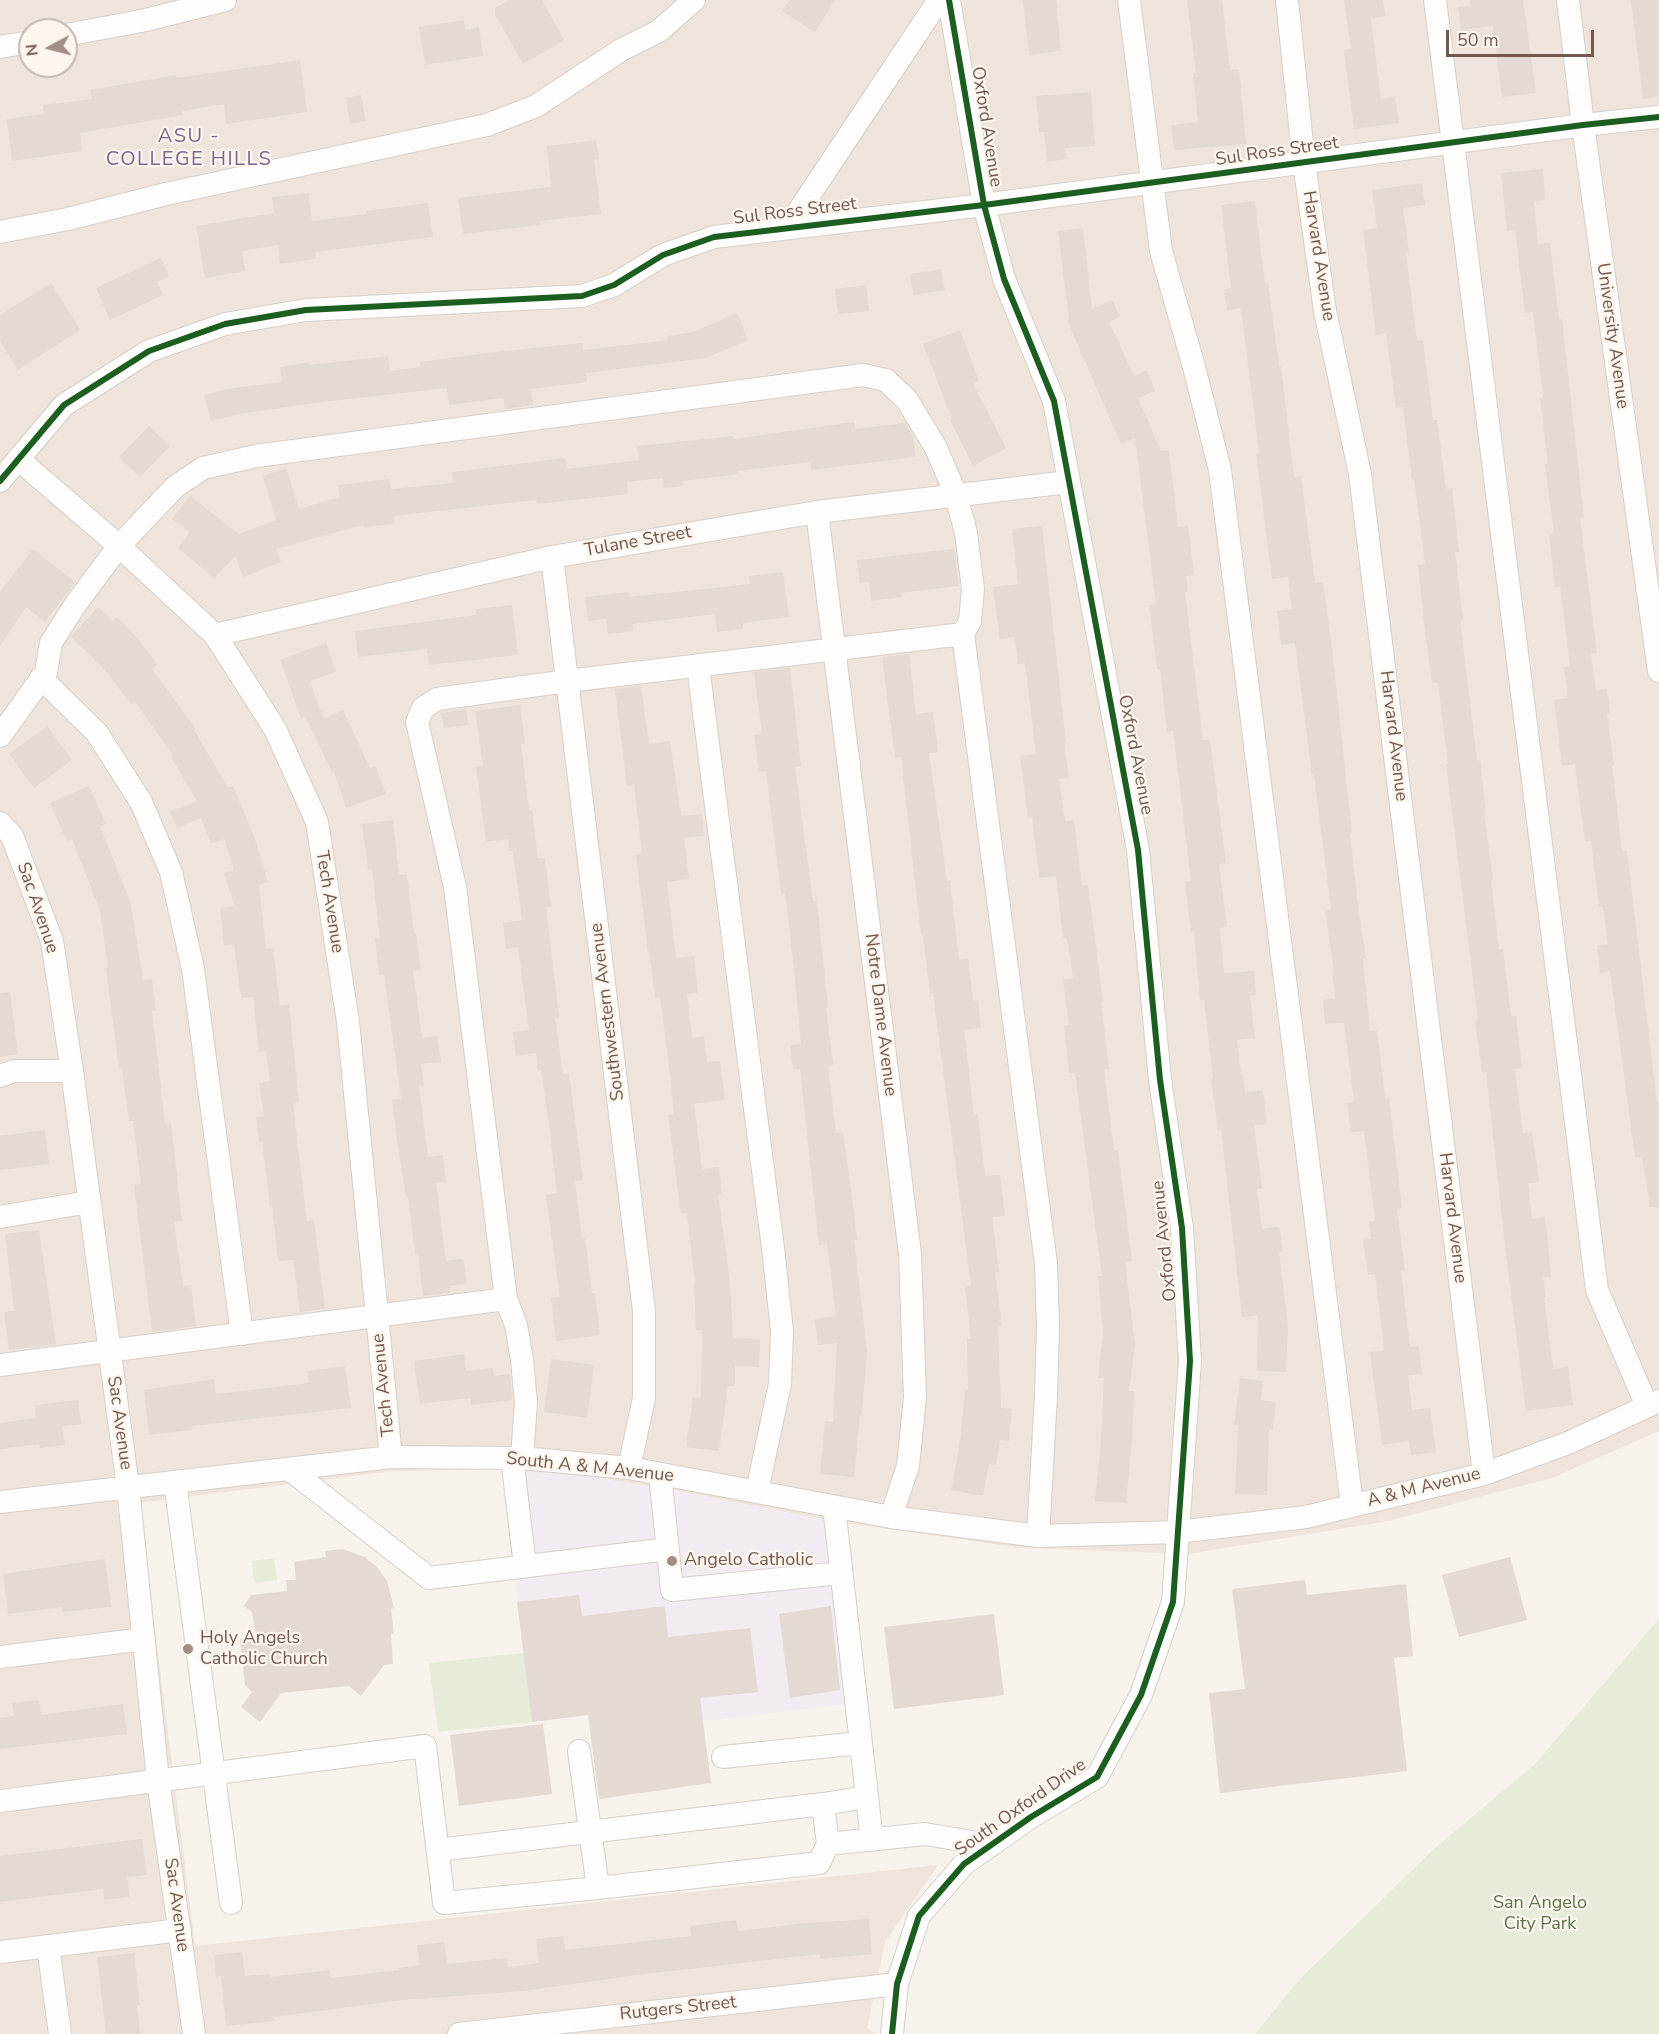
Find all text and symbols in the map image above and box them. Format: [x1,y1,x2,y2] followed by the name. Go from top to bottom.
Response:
[18,18,78,78] north arrow
[1449,18,1598,56] scale bar
[1457,28,1499,52] text: 50 m
[20,43,44,57] text: N
[966,65,1006,189] street label: Oxford Avenue
[106,125,272,172] district label: ASU - COLLEGE HILLS
[1214,133,1340,171] street label: Sul Ross Street
[1297,189,1339,323] street label: Harvard Avenue
[732,194,858,230] street label: Sul Ross Street
[1591,262,1633,410] street label: University Avenue
[583,522,693,562] street label: Tulane Street
[1374,669,1412,803] street label: Harvard Avenue
[1113,693,1157,817] street label: Oxford Avenue
[310,849,348,955] street label: Tech Avenue
[11,860,63,956] street label: Sac Avenue
[586,922,630,1102] street label: Southwestern Avenue
[859,932,901,1098] street label: Notre Dame Avenue
[1433,1151,1471,1285] street label: Harvard Avenue
[1148,1179,1182,1303] street label: Oxford Avenue
[368,1332,400,1438] street label: Tech Avenue
[102,1375,136,1471] street label: Sac Avenue
[505,1448,675,1488] street label: South A & M Avenue
[1365,1463,1483,1513] street label: A & M Avenue
[684,1550,813,1572] place label: Angelo Catholic
[665,1554,679,1568] marker: Angelo Catholic
[200,1628,328,1670] place label: Holy Angels Catholic Church
[181,1642,195,1656] marker: Holy Angels Catholic Church
[951,1755,1091,1861] street label: South Oxford Drive
[159,1857,193,1953] street label: Sac Avenue
[1493,1893,1587,1936] park label: San Angelo City Park
[619,1992,737,2026] street label: Rutgers Street

